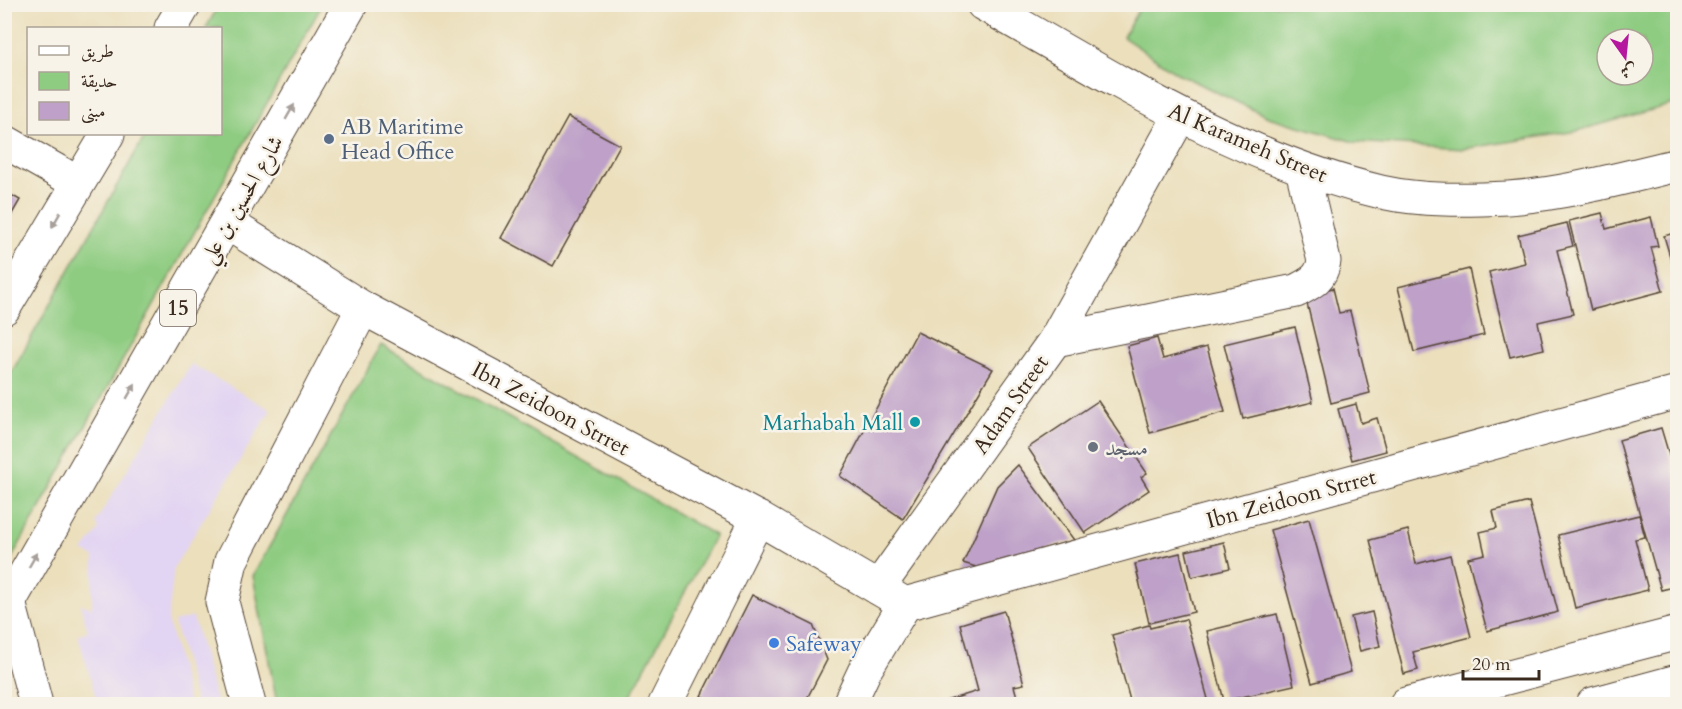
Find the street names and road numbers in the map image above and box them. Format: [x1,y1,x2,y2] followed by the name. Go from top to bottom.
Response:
[1163,96,1332,190] street label: Al Karameh Street
[193,130,296,272] street label: شارع الحسين بن علي
[160,290,196,326] road number: 15
[966,349,1056,460] street label: Adam Street
[466,355,635,463] street label: Ibn Zeidoon Strret
[1203,462,1379,536] street label: Ibn Zeidoon Strret

